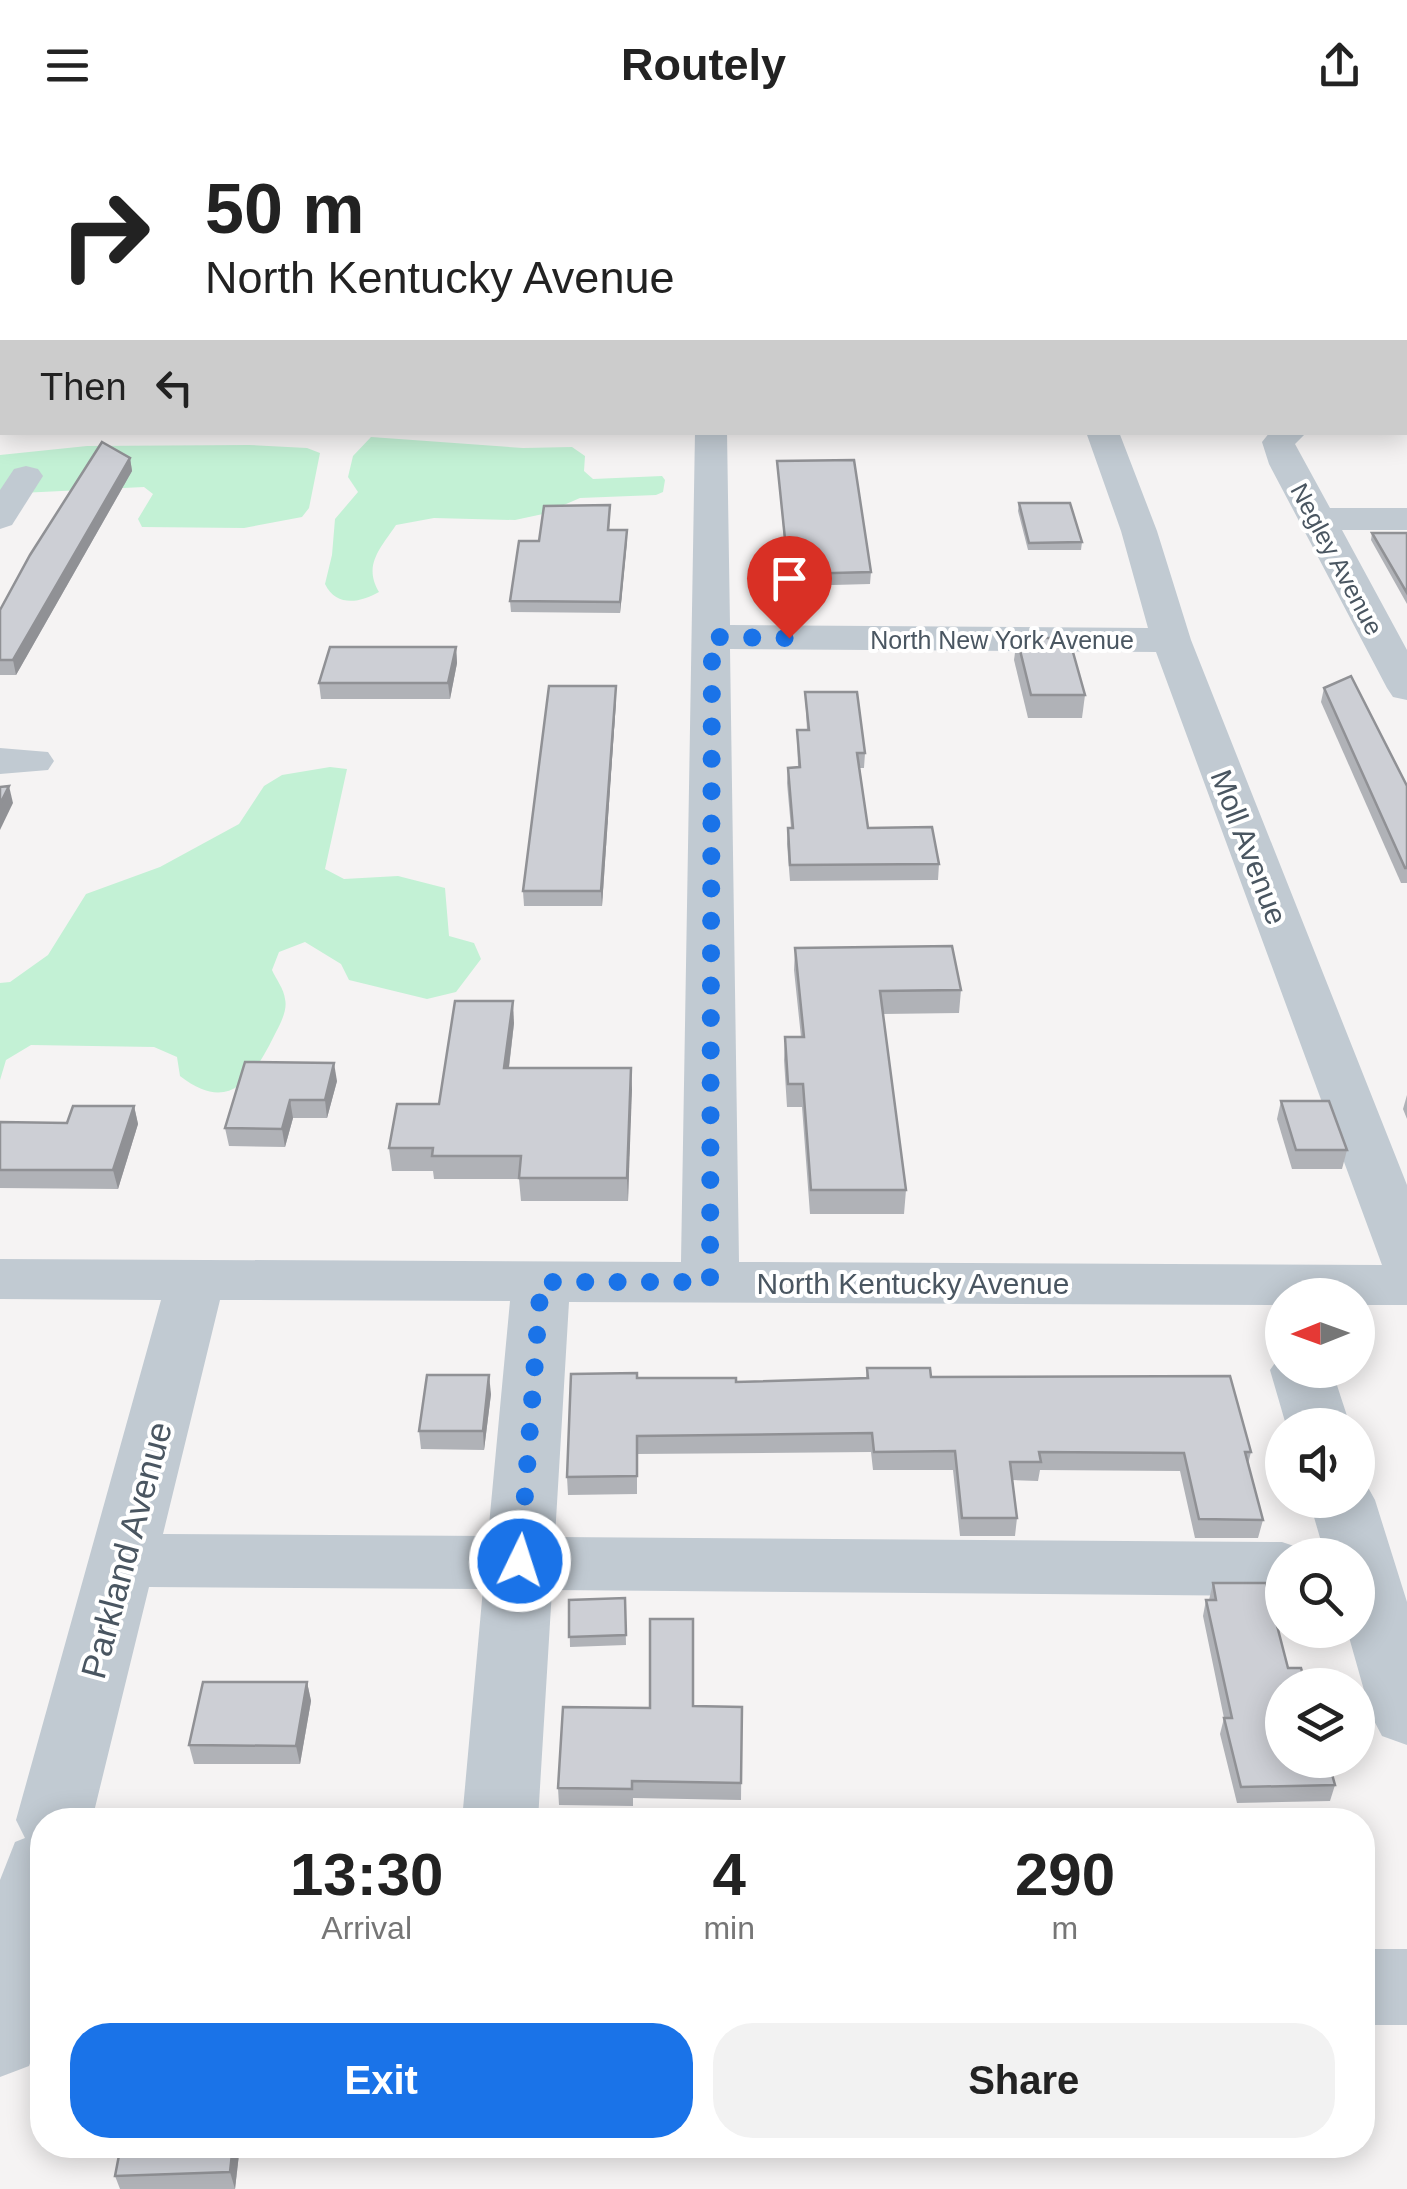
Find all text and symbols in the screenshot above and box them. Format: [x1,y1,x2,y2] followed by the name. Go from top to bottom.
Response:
[40,38,95,93] icon: menu
[1312,38,1367,93] icon: share
[621,39,786,90] text: Routely
[40,170,170,300] icon: right
[205,170,365,248] text: 50 m
[205,252,674,303] text: North Kentucky Avenue
[147,360,202,415] icon: left
[40,366,127,408] text: Then
[1285,478,1389,640] street label: Negley Avenue
[747,536,832,639] pin
[762,551,817,606] icon: arrive
[870,626,1134,654] street label: North New York Avenue
[1204,765,1294,929] street label: Moll Avenue
[757,1267,1069,1300] street label: North Kentucky Avenue
[1265,1278,1375,1388] north arrow
[1265,1278,1375,1778] map controls
[1265,1408,1375,1518] button: sound
[73,1417,179,1683] street label: Parkland Avenue
[468,1509,572,1613] position arrow
[1265,1538,1375,1648] button: search
[1265,1668,1375,1778] button: layers
[290,1841,443,1908] text: 13:30
[712,1841,746,1908] text: 4
[1015,1841,1115,1908] text: 290
[321,1910,412,1946] text: Arrival
[703,1910,755,1946] text: min
[1052,1910,1078,1946] text: m
[70,2023,693,2138] button: Exit
[713,2023,1335,2138] button: Share

